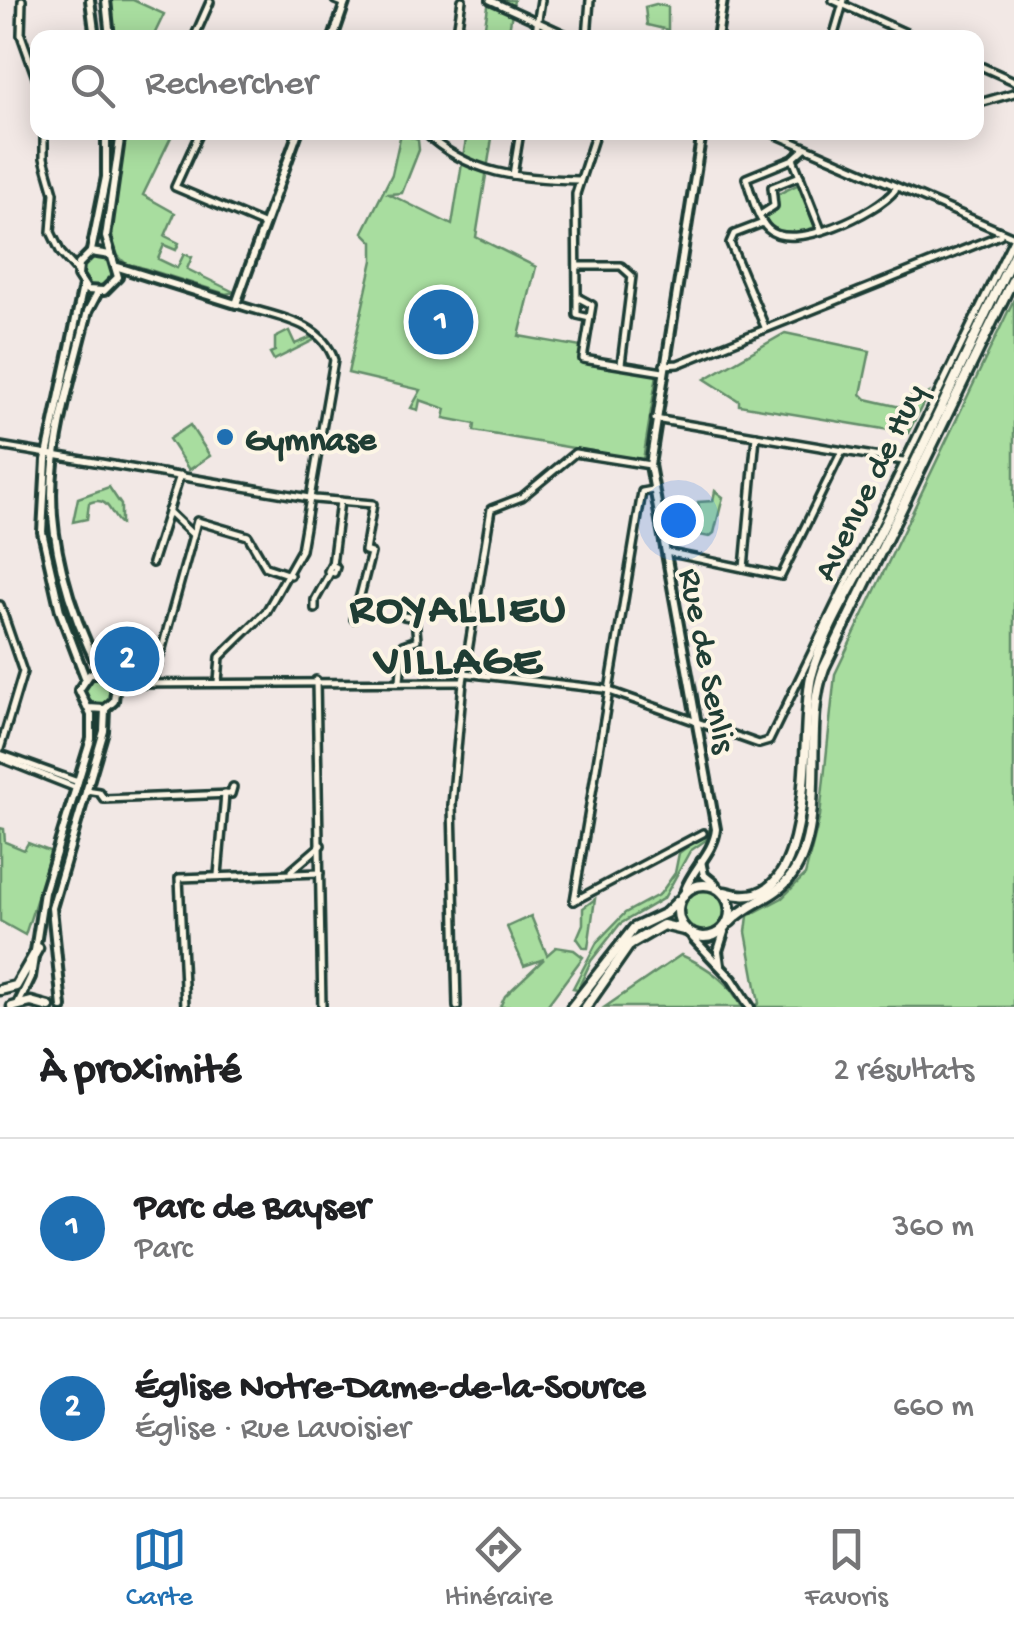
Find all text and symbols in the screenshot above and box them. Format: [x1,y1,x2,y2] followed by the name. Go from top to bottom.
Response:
[30,30,984,140] search box
[65,58,120,113] icon: search
[145,63,317,107] text: Rechercher
[408,284,474,360] pin: 1
[807,378,937,589] street label: Avenue de Huy
[245,422,377,463] place label: Gymnase
[214,426,236,448] marker: Gymnase
[653,495,704,546] your location
[667,565,743,758] street label: Rue de Senlis
[350,585,568,690] district label: ROYALLIEU VILLAGE
[94,622,160,696] pin: 2
[40,1048,241,1097] text: À proximité
[833,1053,974,1091] text: 2 résultats
[135,1187,370,1231] text: Parc de Bayser
[66,1209,79,1247] text: 1
[893,1209,974,1247] text: 360 m
[135,1231,193,1269] text: Parc
[135,1367,645,1411] text: Église Notre-Dame-de-la-Source
[65,1389,80,1427] text: 2
[893,1389,974,1427] text: 660 m
[135,1411,410,1449] text: Église · Rue Lavoisier
[126,1522,193,1615] tab: Carte
[445,1522,553,1615] tab: Itinéraire
[805,1522,888,1615] tab: Favoris

